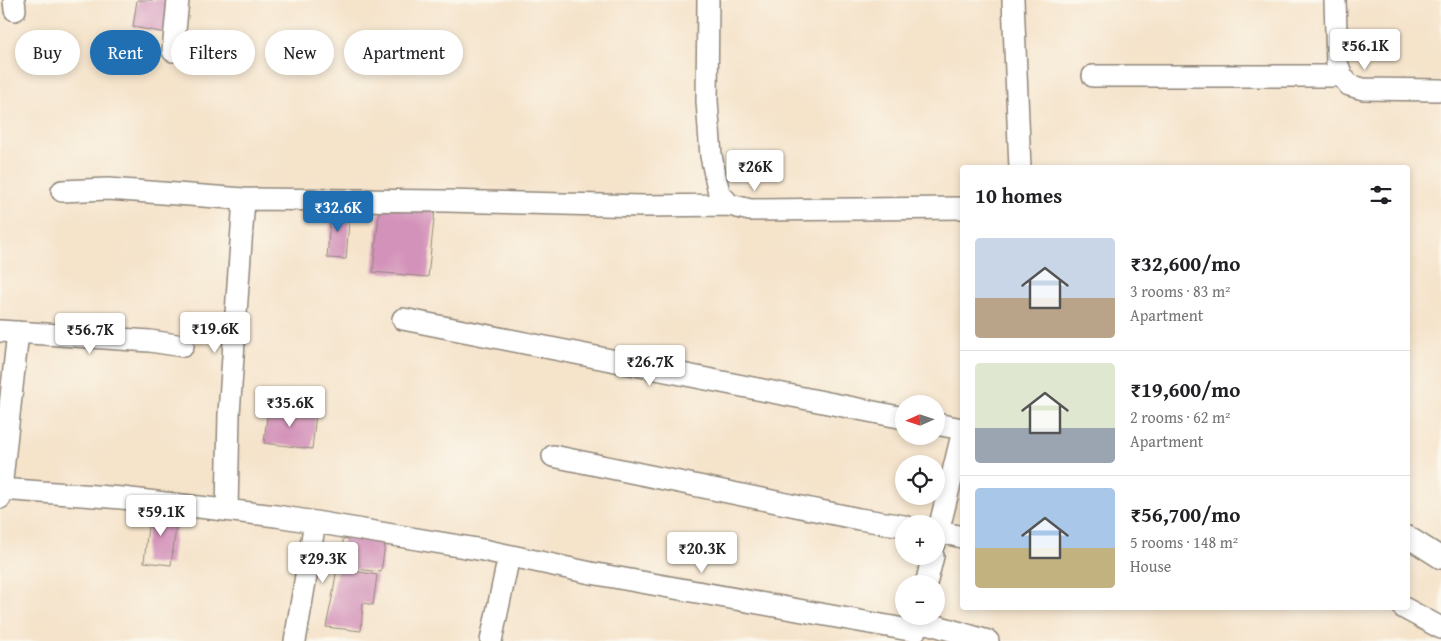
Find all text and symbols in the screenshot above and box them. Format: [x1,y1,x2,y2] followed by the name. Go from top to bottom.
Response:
[1324,28,1406,71] pin: ₹56.1K
[15,30,80,75] chip: Buy
[90,30,161,75] chip: Rent
[171,30,255,75] chip: Filters
[265,30,334,75] chip: New
[344,30,463,75] chip: Apartment
[1341,33,1389,57] text: ₹56.1K
[725,150,785,192] pin: ₹26K
[738,154,772,178] text: ₹26K
[975,180,1062,211] text: 10 homes
[1367,181,1395,209] icon: filters
[297,190,379,233] pin: ₹32.6K
[314,195,362,219] text: ₹32.6K
[1130,248,1240,279] text: ₹32,600/mo
[1015,258,1075,318] icon: home
[1130,279,1230,303] text: 3 rooms · 83 m²
[1130,303,1203,327] text: Apartment
[49,312,131,355] pin: ₹56.7K
[174,312,256,354] pin: ₹19.6K
[191,316,239,340] text: ₹19.6K
[66,317,114,341] text: ₹56.7K
[609,344,691,387] pin: ₹26.7K
[626,349,674,373] text: ₹26.7K
[1130,374,1240,405] text: ₹19,600/mo
[1015,383,1075,443] icon: home
[249,386,331,428] pin: ₹35.6K
[266,390,314,414] text: ₹35.6K
[895,395,945,445] north arrow
[895,395,945,625] map controls
[1130,405,1230,429] text: 2 rooms · 62 m²
[1130,429,1203,453] text: Apartment
[895,455,945,505] button: locate
[120,494,202,537] pin: ₹59.1K
[137,499,185,523] text: ₹59.1K
[1130,499,1240,530] text: ₹56,700/mo
[1015,508,1075,568] icon: home
[895,515,945,565] button: +
[1130,530,1238,554] text: 5 rooms · 148 m²
[661,532,743,574] pin: ₹20.3K
[678,536,726,560] text: ₹20.3K
[282,542,364,584] pin: ₹29.3K
[299,546,347,570] text: ₹29.3K
[1130,554,1171,578] text: House
[895,575,945,625] button: −

